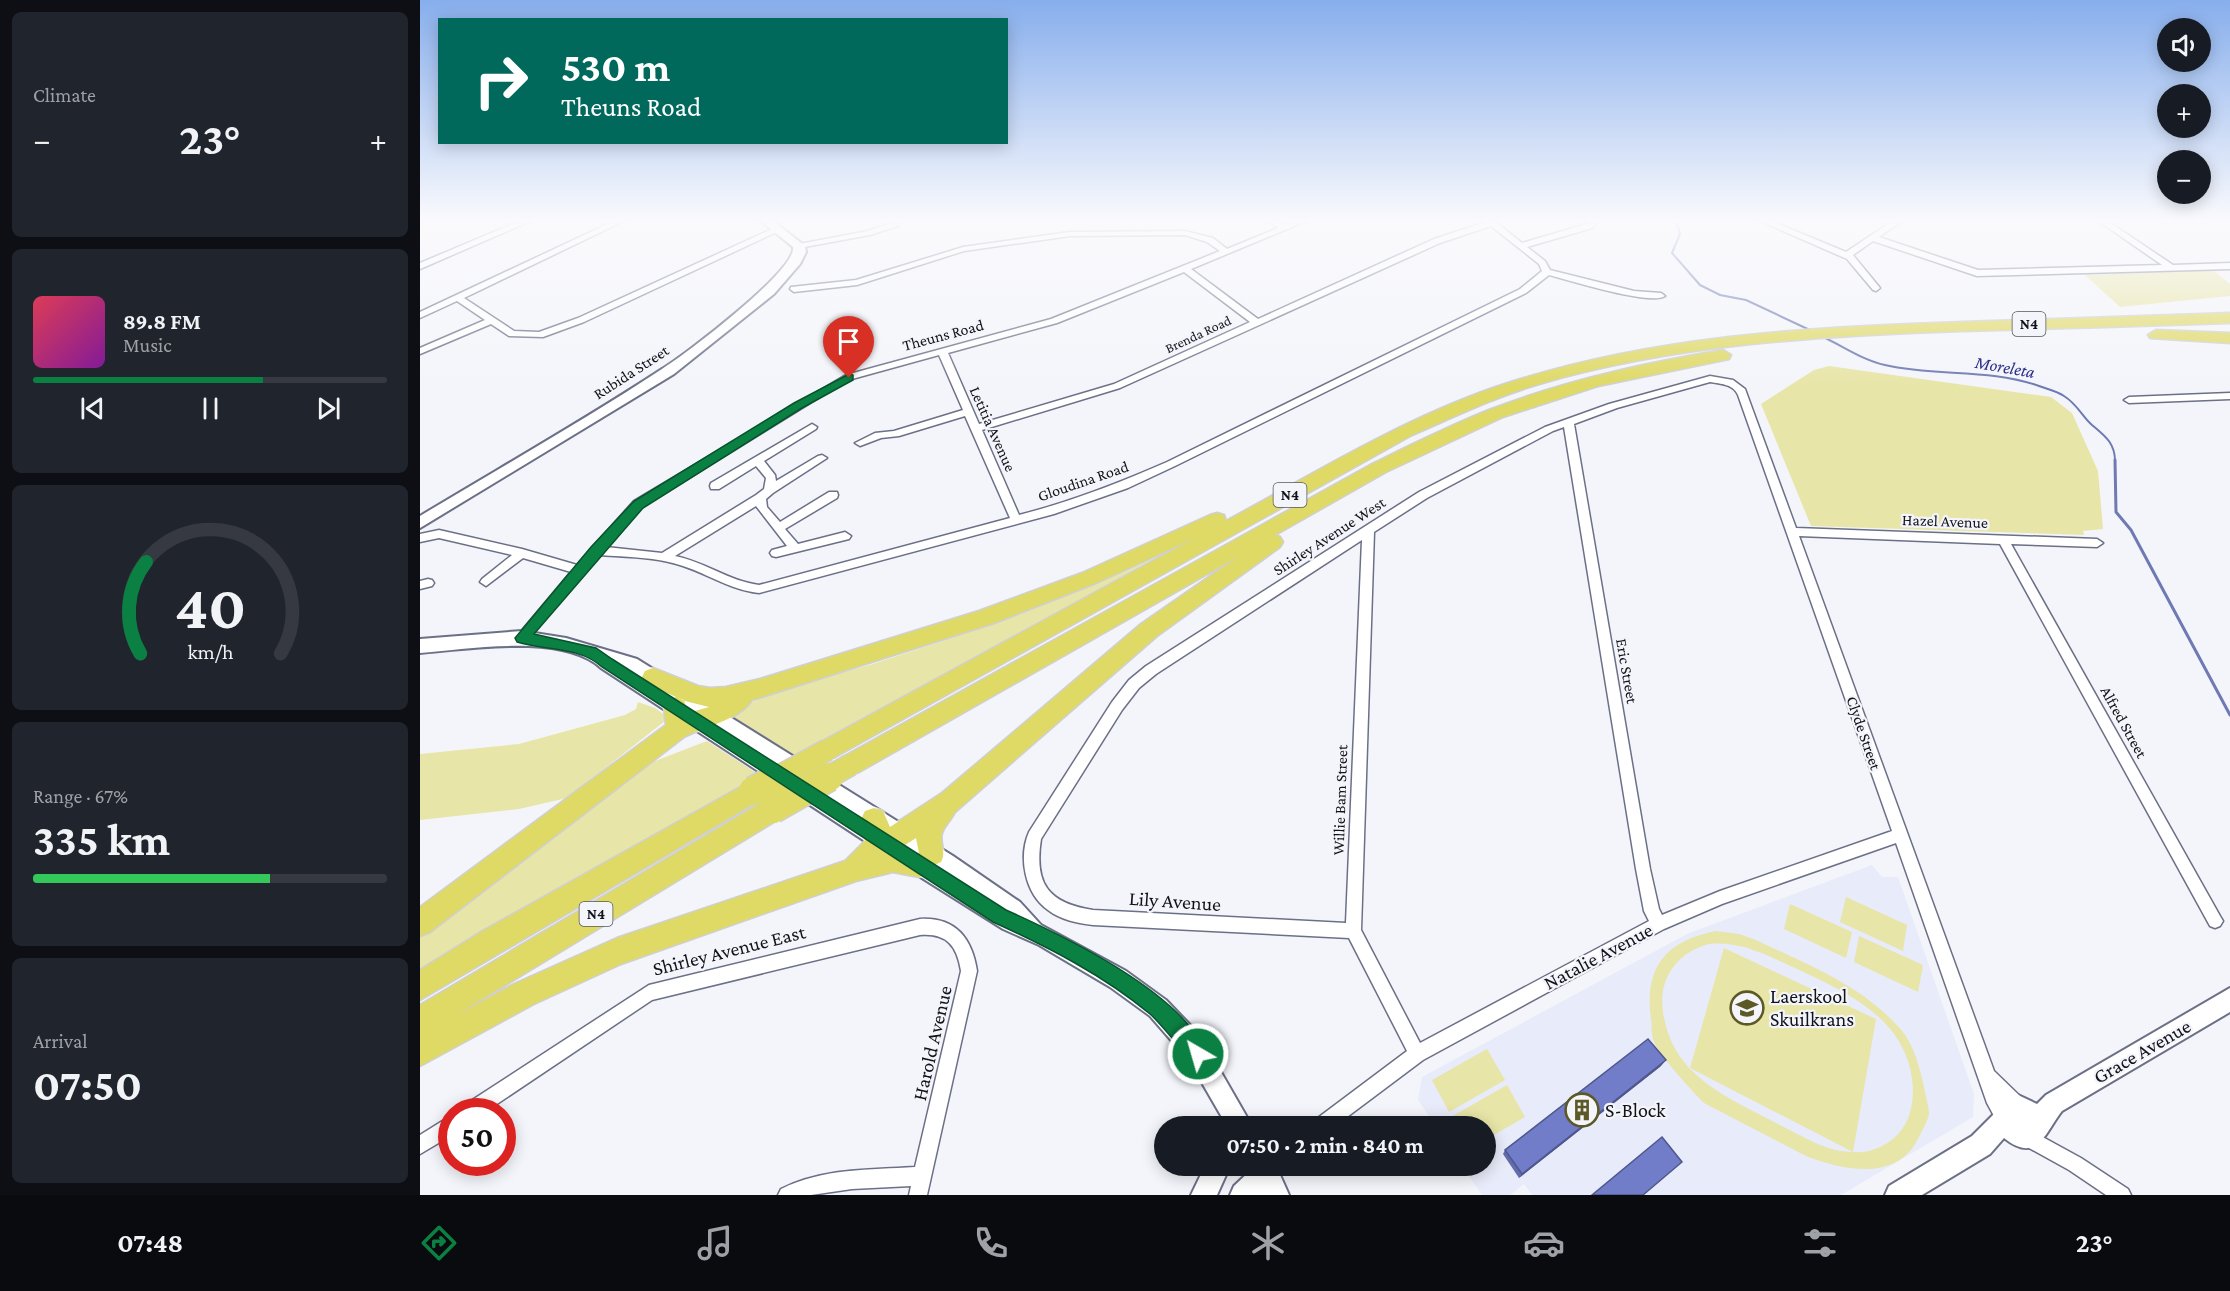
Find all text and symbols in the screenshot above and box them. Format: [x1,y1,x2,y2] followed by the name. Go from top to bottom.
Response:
[2157,18,2211,204] map controls
[2157,18,2211,72] button: sound
[462,42,540,120] icon: right
[561,43,670,90] text: 530 m
[33,84,96,106] text: Climate
[2157,84,2211,138] button: +
[561,92,701,122] text: Theuns Road
[179,114,241,164] text: 23°
[33,121,50,158] text: −
[370,121,387,158] text: +
[2157,150,2211,204] button: −
[123,309,201,334] text: 89.8 FM
[1163,312,1234,356] street label: Brenda Road
[2012,312,2046,336] road number: N4
[823,316,874,378] pin
[901,316,986,354] street label: Theuns Road
[832,325,865,358] icon: arrive
[123,334,172,356] text: Music
[590,341,672,403] street label: Rubida Street
[1973,352,2037,382] water label: Moreleta
[967,384,1019,474] street label: Letitia Avenue
[76,392,109,425] icon: previous
[194,392,227,425] icon: pause
[312,392,345,425] icon: next
[1035,457,1131,504] street label: Gloudina Road
[1274,483,1306,507] road number: N4
[1270,493,1389,579] street label: Shirley Avenue West
[1902,511,1988,531] street label: Hazel Avenue
[174,573,246,642] text: 40
[1613,637,1641,706] street label: Eric Street
[187,641,234,665] text: km/h
[2097,683,2151,761] street label: Alfred Street
[1843,694,1885,773] street label: Clyde Street
[1330,744,1350,856] street label: Willie Bam Street
[33,785,128,807] text: Range · 67%
[33,815,170,865] text: 335 km
[1128,887,1222,916] street label: Lily Avenue
[580,902,612,926] road number: N4
[1540,918,1656,994] street label: Natalie Avenue
[650,920,808,981] street label: Shirley Avenue East
[908,983,956,1103] street label: Harold Avenue
[1770,985,1854,1030] place label: Laerskool Skuilkrans
[1729,990,1765,1026] school or university icon: Laerskool Skuilkrans
[2090,1014,2195,1088] street label: Grace Avenue
[1166,1022,1230,1086] position arrow
[33,1030,87,1052] text: Arrival
[33,1060,142,1110] text: 07:50
[1564,1092,1600,1128] building icon: S-Block
[438,1098,516,1176] speed limit sign: 50
[1605,1099,1666,1121] place label: S-Block
[1226,1133,1424,1158] text: 07:50 · 2 min · 840 m
[418,1222,460,1264] icon: directions
[694,1222,736,1264] icon: music
[970,1222,1012,1264] icon: phone
[1247,1222,1289,1264] icon: climate
[1523,1222,1565,1264] icon: car
[1799,1222,1841,1264] icon: filters
[117,1228,183,1258] text: 07:48
[2076,1228,2113,1258] text: 23°

